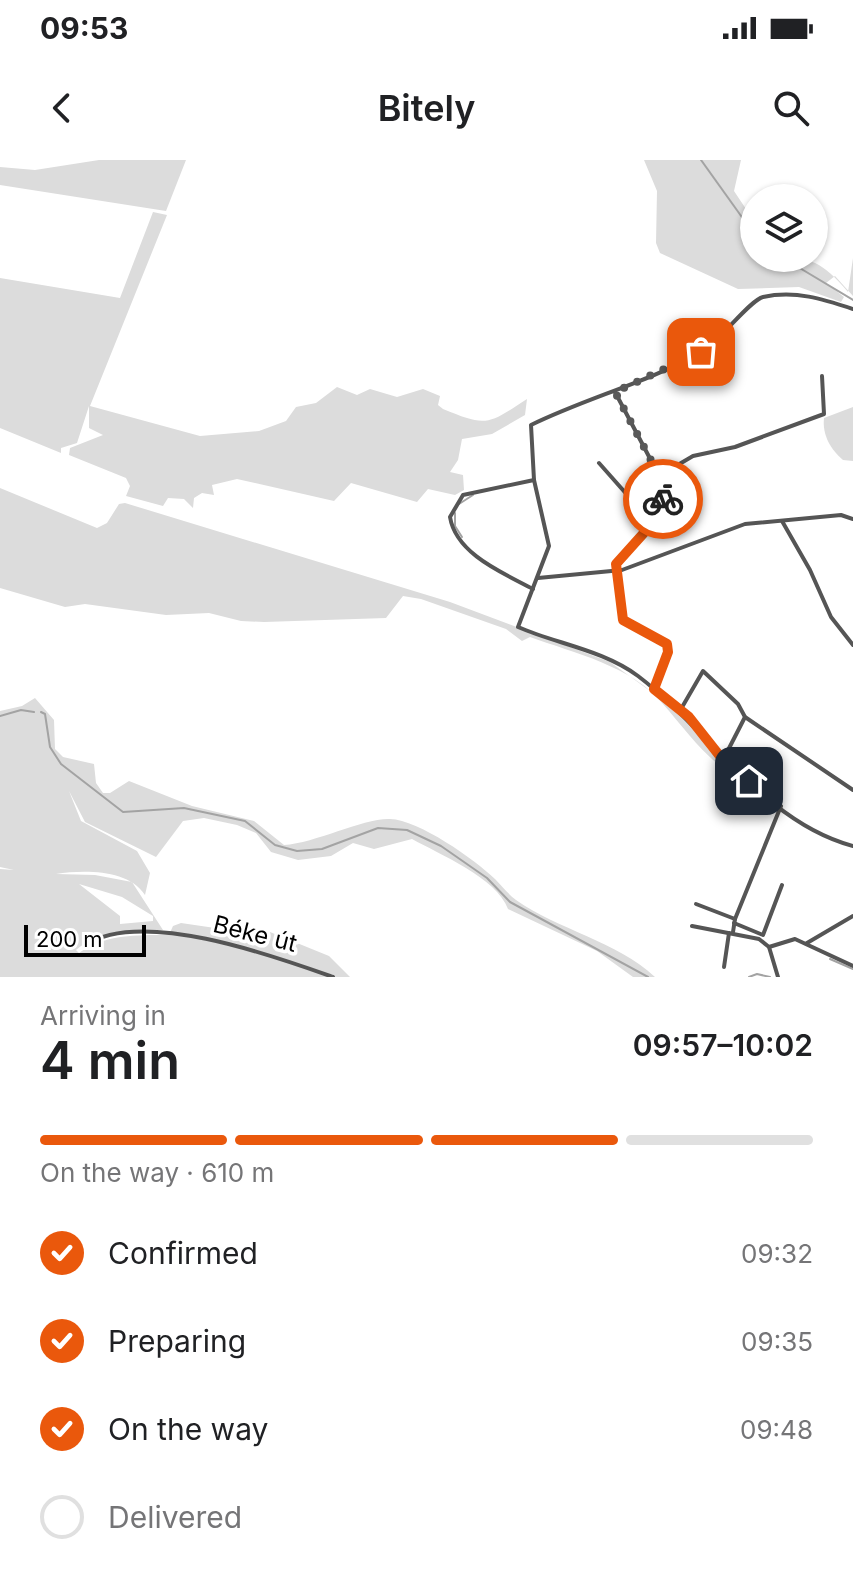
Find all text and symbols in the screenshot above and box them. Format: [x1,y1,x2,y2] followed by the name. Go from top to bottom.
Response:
[40,10,128,46] text: 09:53
[40,86,84,130] icon: back
[378,86,475,130] text: Bitely
[769,86,813,130] icon: search
[740,184,828,272] map controls
[740,184,828,272] button: layers
[667,318,735,386] pin
[679,330,723,374] icon: bag
[623,459,703,539] courier
[641,477,685,521] icon: bike
[715,747,783,815] pin
[727,759,771,803] icon: home
[210,909,300,958] street label: Béke út
[24,921,146,957] scale bar
[36,926,103,952] text: 200 m
[40,1000,166,1031] text: Arriving in
[633,1027,813,1063] text: 09:57–10:02
[40,1029,180,1092] text: 4 min
[40,1157,274,1188] text: On the way · 610 m
[40,1231,84,1275] icon: check
[108,1235,258,1271] text: Confirmed
[741,1238,813,1269] text: 09:32
[40,1319,84,1363] icon: check
[108,1323,246,1359] text: Preparing
[741,1326,813,1357] text: 09:35
[40,1407,84,1451] icon: check
[108,1411,268,1447] text: On the way
[740,1414,813,1445] text: 09:48
[108,1499,242,1535] text: Delivered

